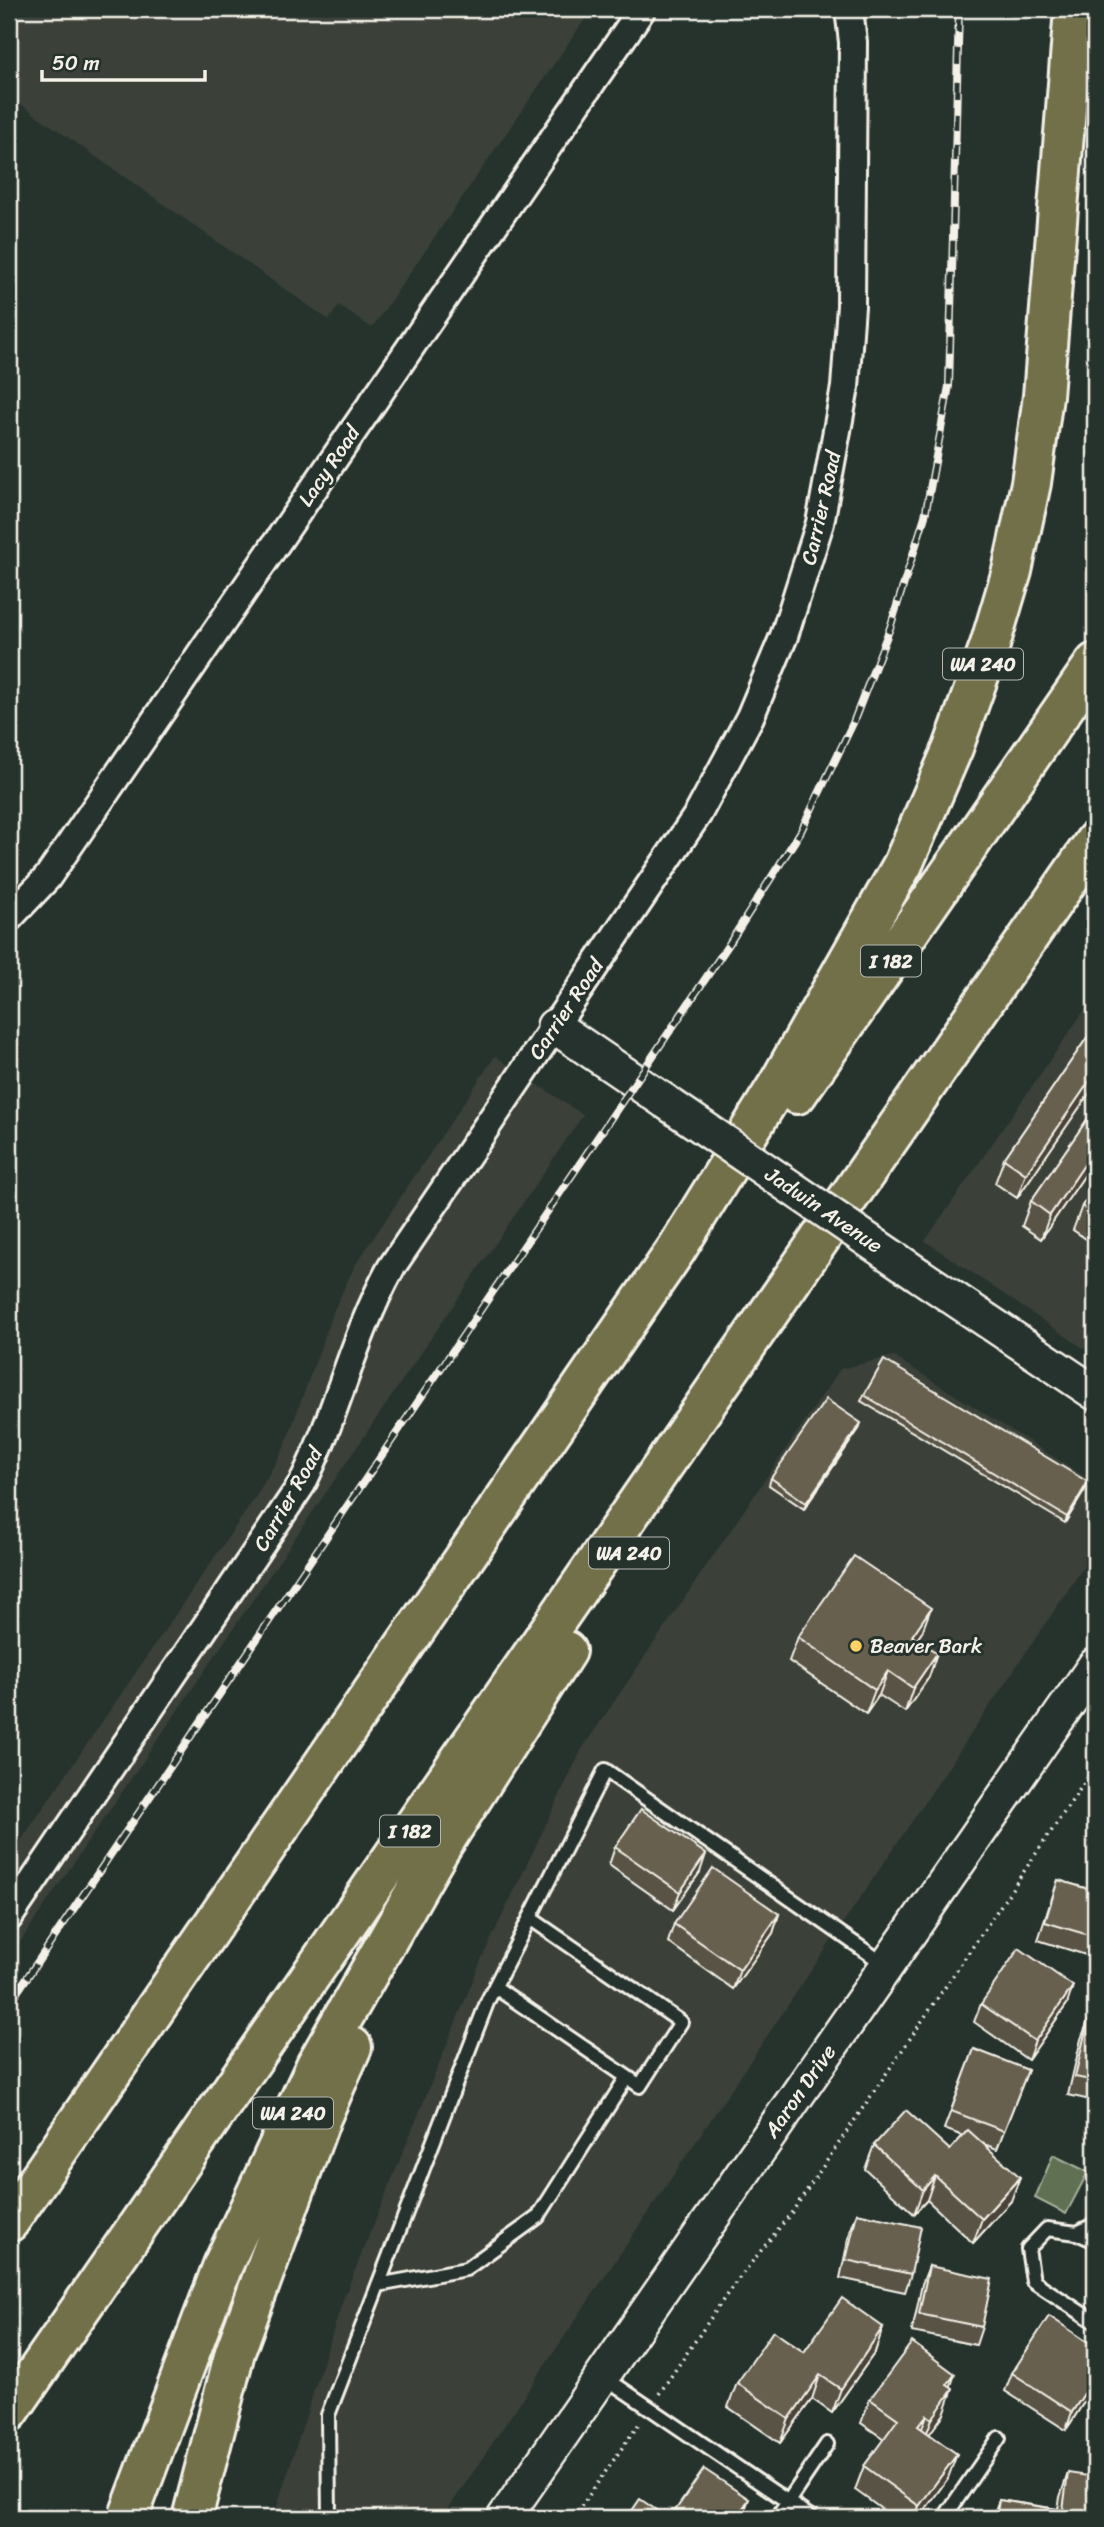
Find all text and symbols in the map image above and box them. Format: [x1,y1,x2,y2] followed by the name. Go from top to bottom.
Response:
[42,38,205,82] scale bar
[52,44,100,82] text: 50 m
[287,416,372,515] street label: Lacy Road
[789,445,853,569] street label: Carrier Road
[943,649,1023,680] road number: WA 240
[861,945,921,976] road number: I 182
[518,949,615,1068] street label: Carrier Road
[756,1156,891,1264] street label: Jadwin Avenue
[243,1438,334,1559] street label: Carrier Road
[589,1538,669,1568] road number: WA 240
[870,1627,983,1665] place label: Beaver Bark
[848,1638,864,1654] marker: Beaver Bark
[380,1815,440,1846] road number: I 182
[753,2036,847,2147] street label: Aaron Drive
[253,2098,333,2128] road number: WA 240

